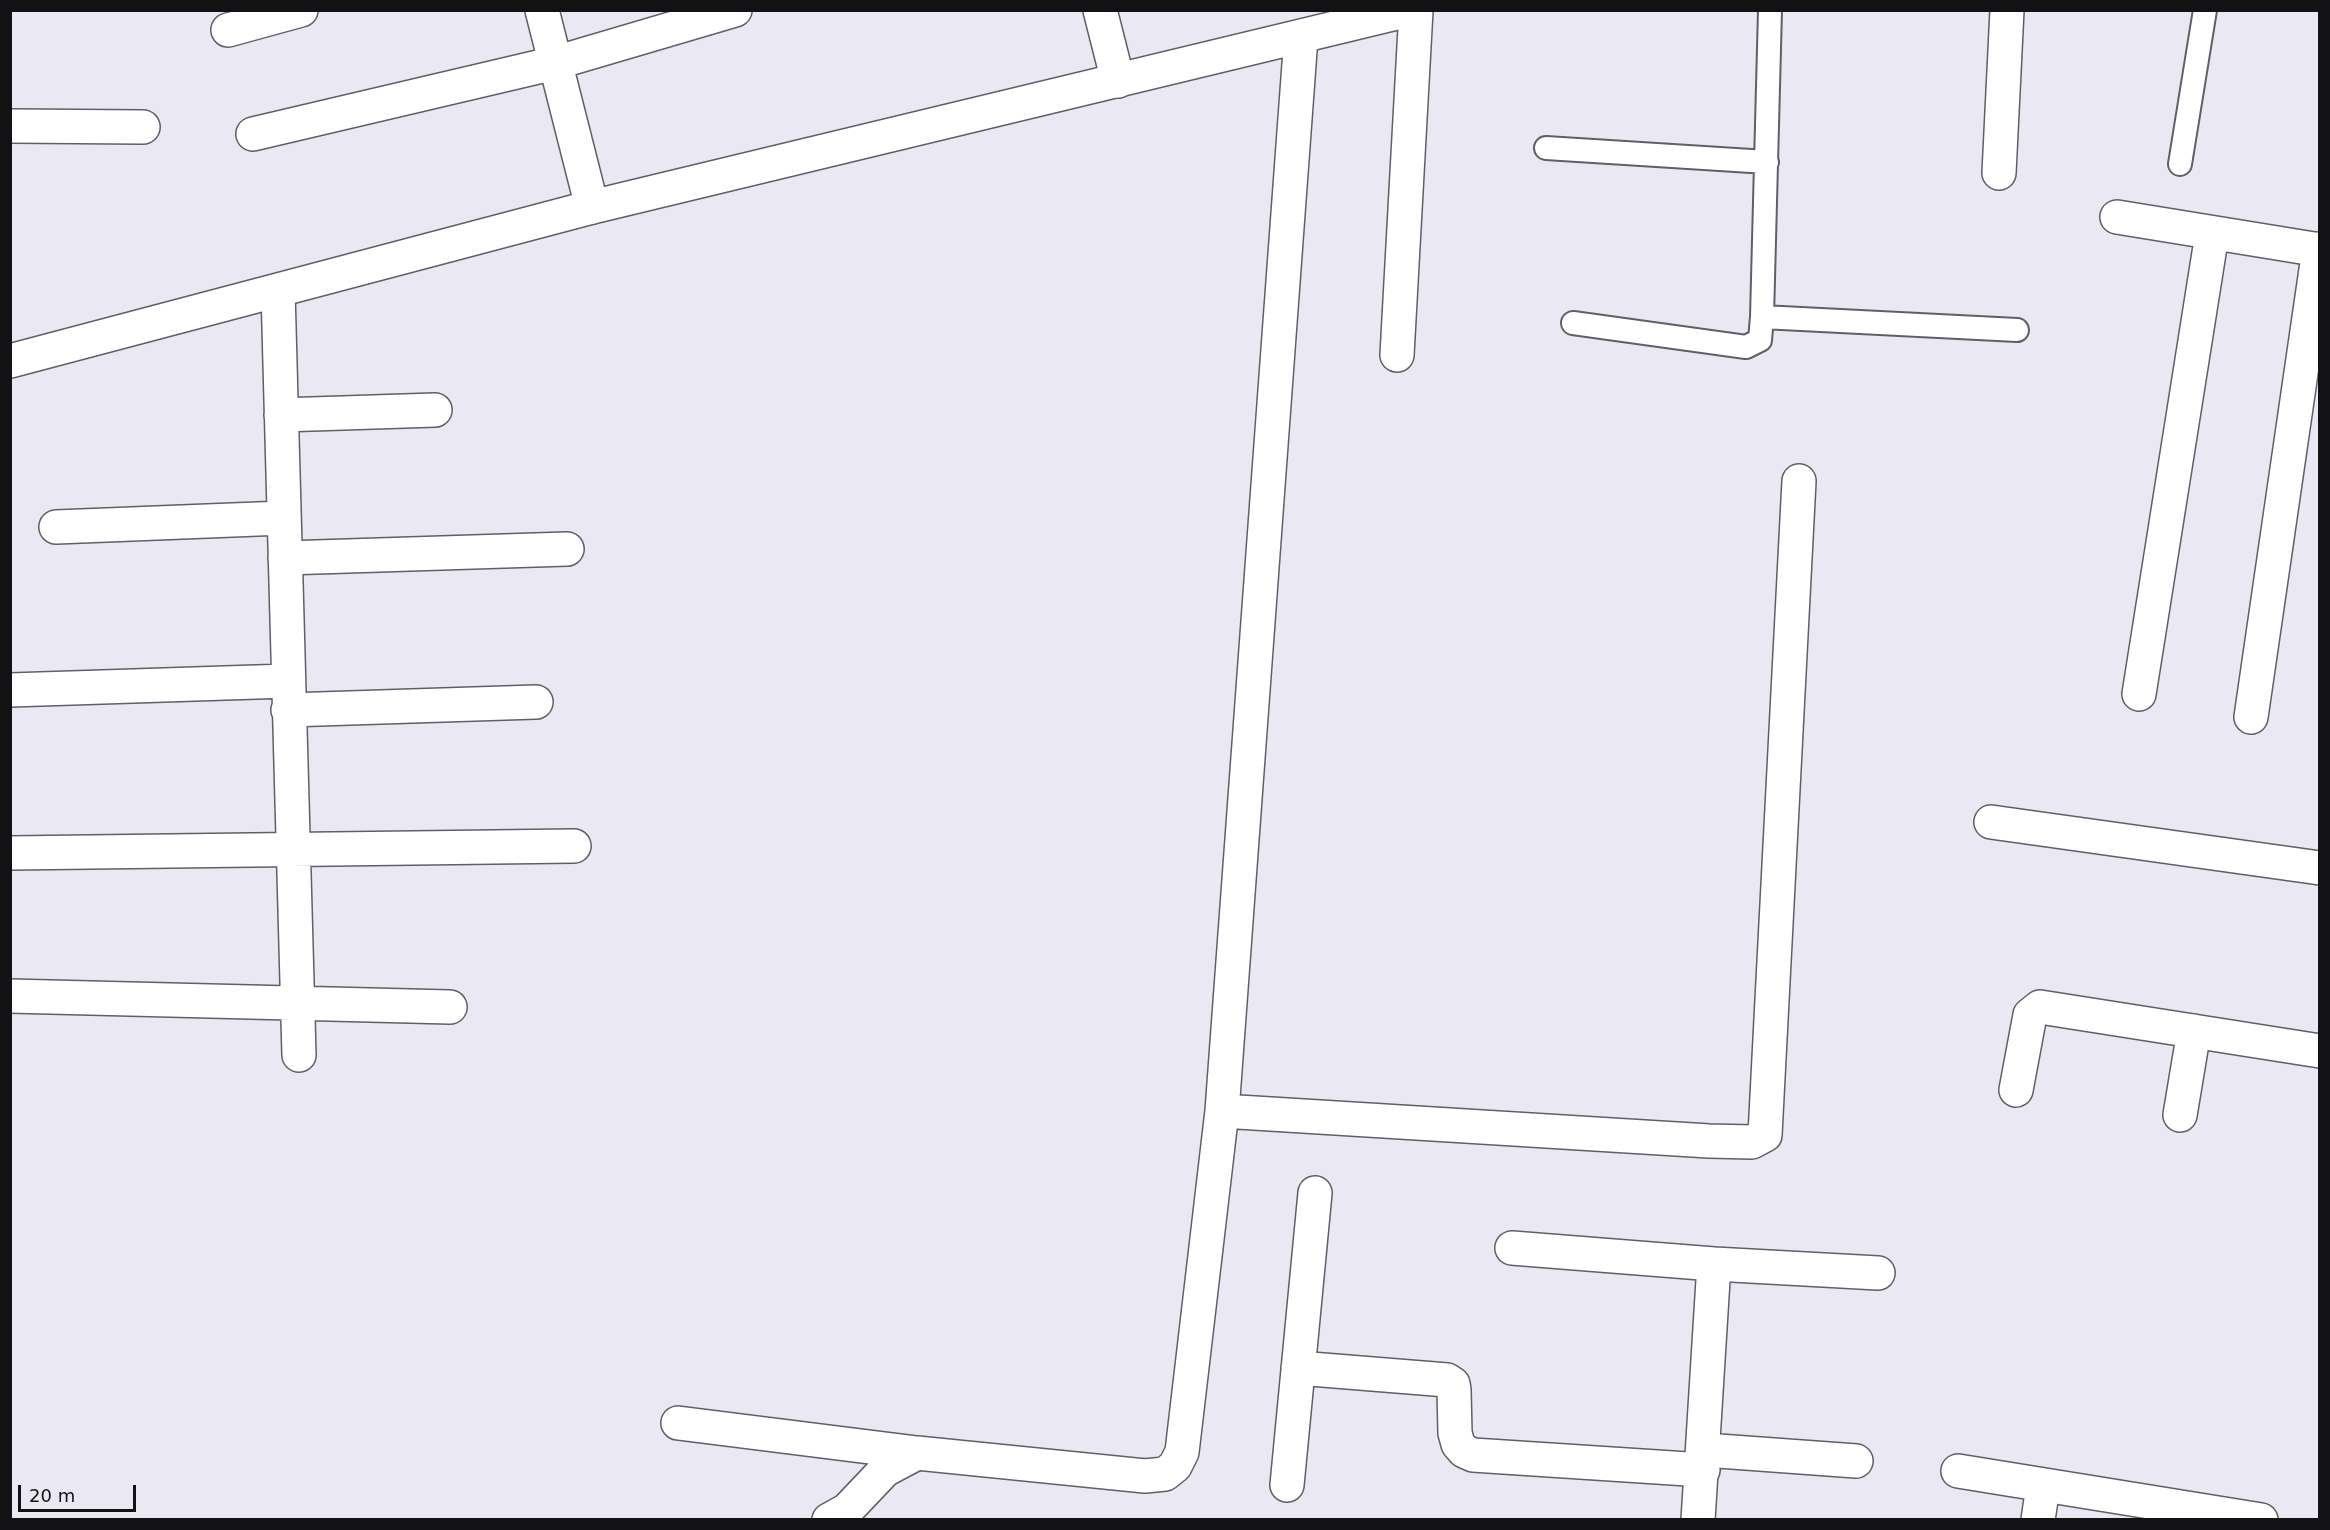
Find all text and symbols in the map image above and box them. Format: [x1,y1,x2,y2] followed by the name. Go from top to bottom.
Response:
[21,1473,140,1511] scale bar
[29,1485,75,1506] text: 20 m

